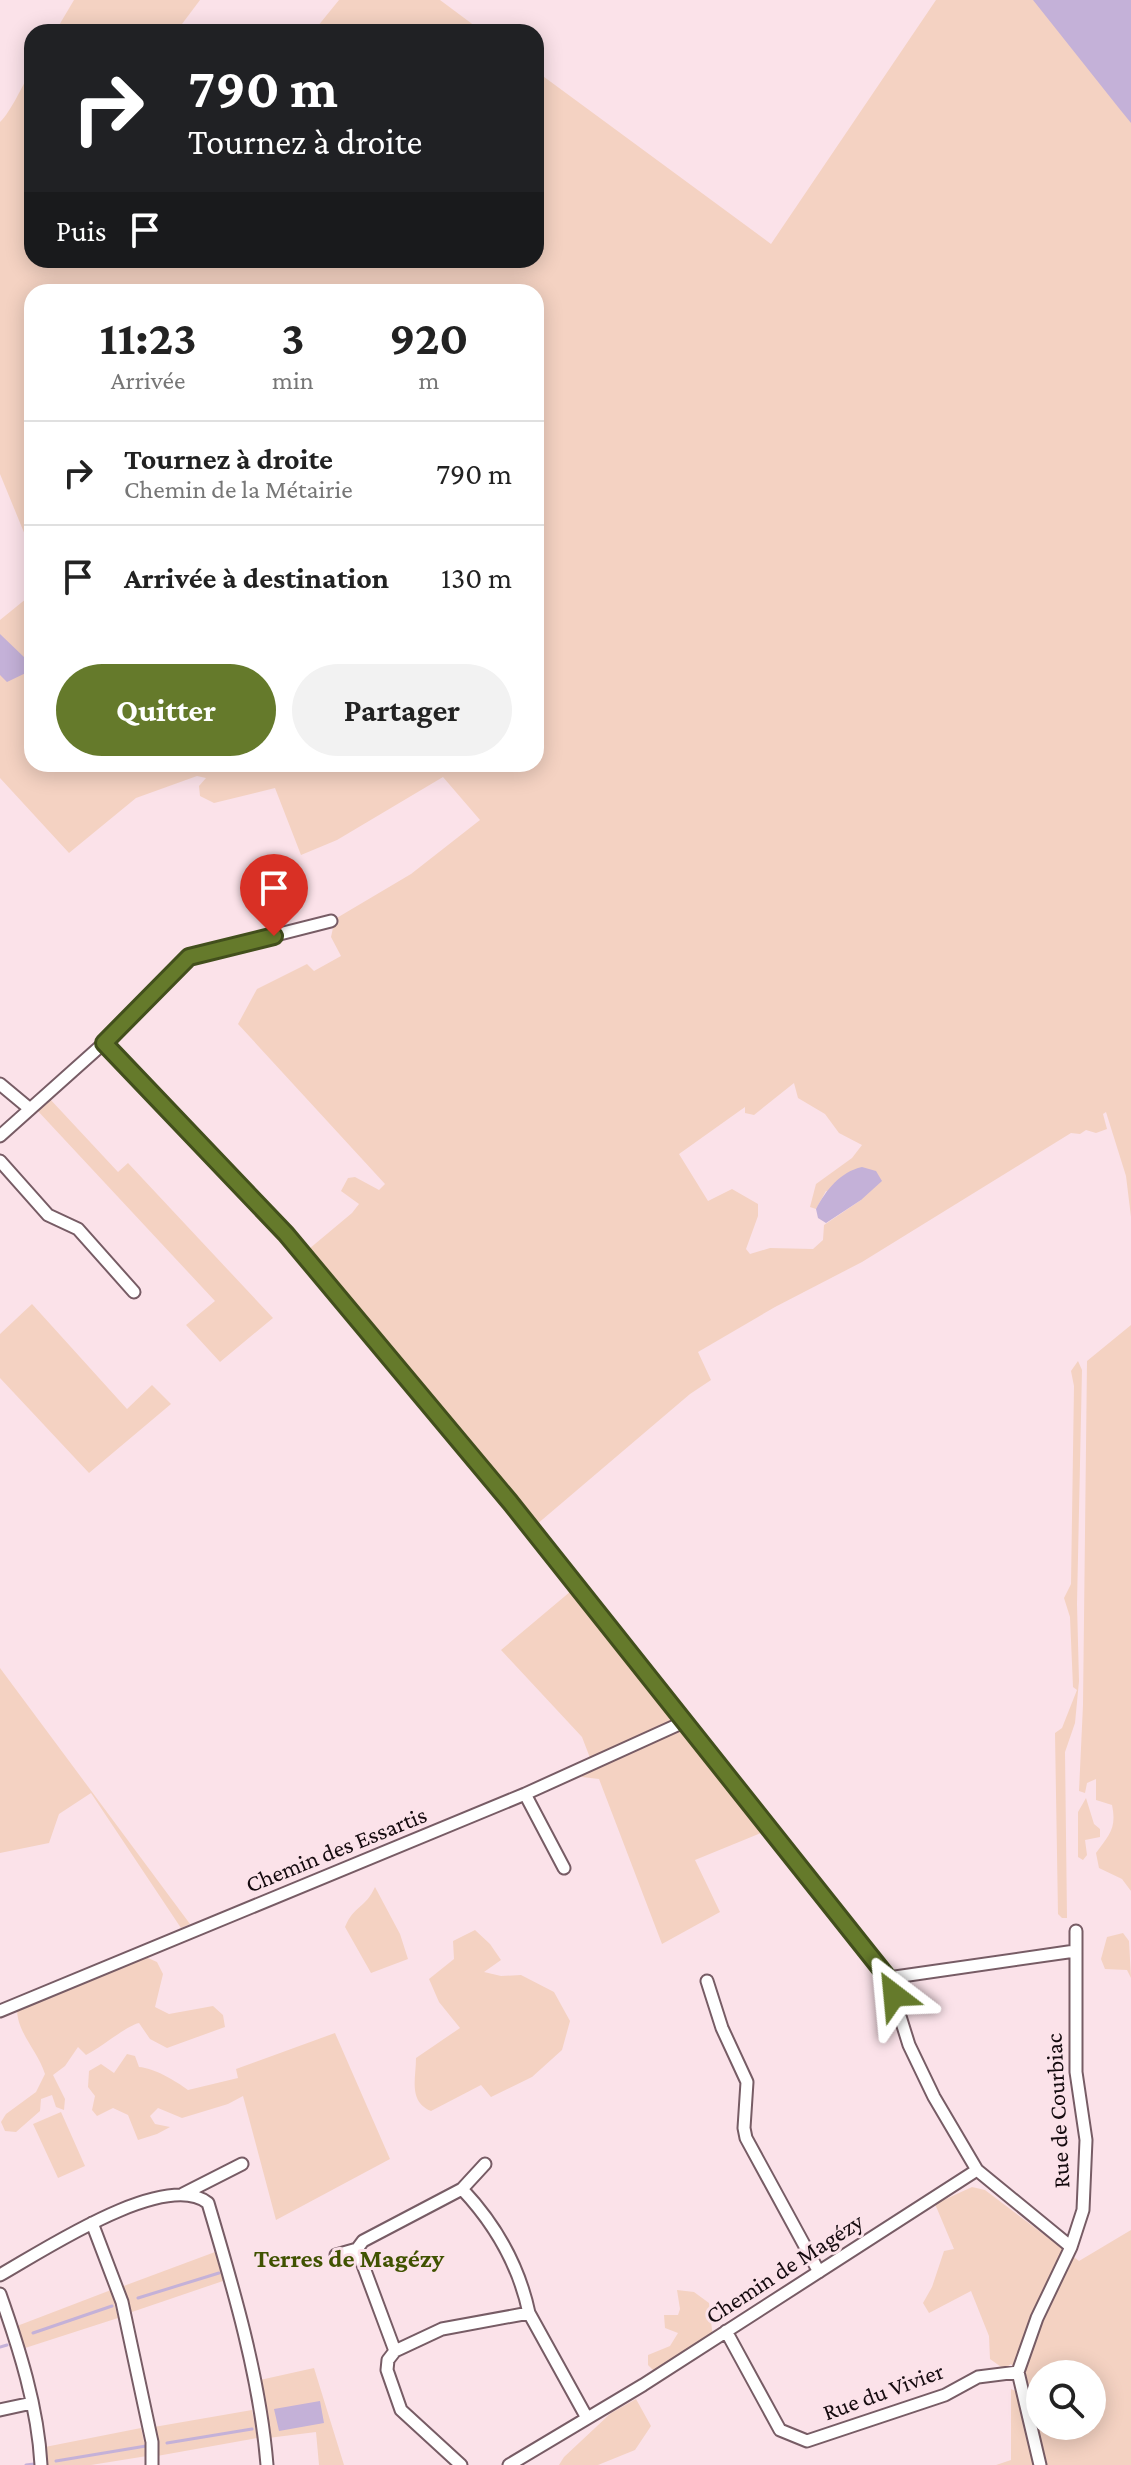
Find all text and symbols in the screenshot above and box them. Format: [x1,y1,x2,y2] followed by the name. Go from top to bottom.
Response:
[56,56,160,160] icon: right
[188,57,338,119] text: 790 m
[188,122,422,162] text: Tournez à droite
[123,208,167,252] icon: arrive
[56,214,107,247] text: Puis
[99,311,197,364] text: 11:23
[281,311,305,364] text: 3
[389,311,469,364] text: 920
[111,366,185,395] text: Arrivée
[272,366,314,395] text: min
[418,366,439,395] text: m
[124,442,333,475] text: Tournez à droite
[56,451,100,495] icon: right
[436,457,512,490] text: 790 m
[124,475,353,504] text: Chemin de la Métairie
[56,555,100,599] icon: arrive
[124,561,389,594] text: Arrivée à destination
[441,561,512,594] text: 130 m
[56,664,276,756] button: Quitter
[292,664,512,756] button: Partager
[240,854,308,936] pin
[252,866,296,910] icon: arrive
[242,1800,430,1898] street label: Chemin des Essartis
[852,1953,936,2037] position arrow
[1039,2033,1075,2189] street label: Rue de Courbiac
[700,2206,869,2329] street label: Chemin de Magézy
[254,2244,445,2273] district label: Terres de Magézy
[819,2356,948,2425] street label: Rue du Vivier
[1026,2360,1106,2440] map controls
[1026,2360,1106,2440] button: search

